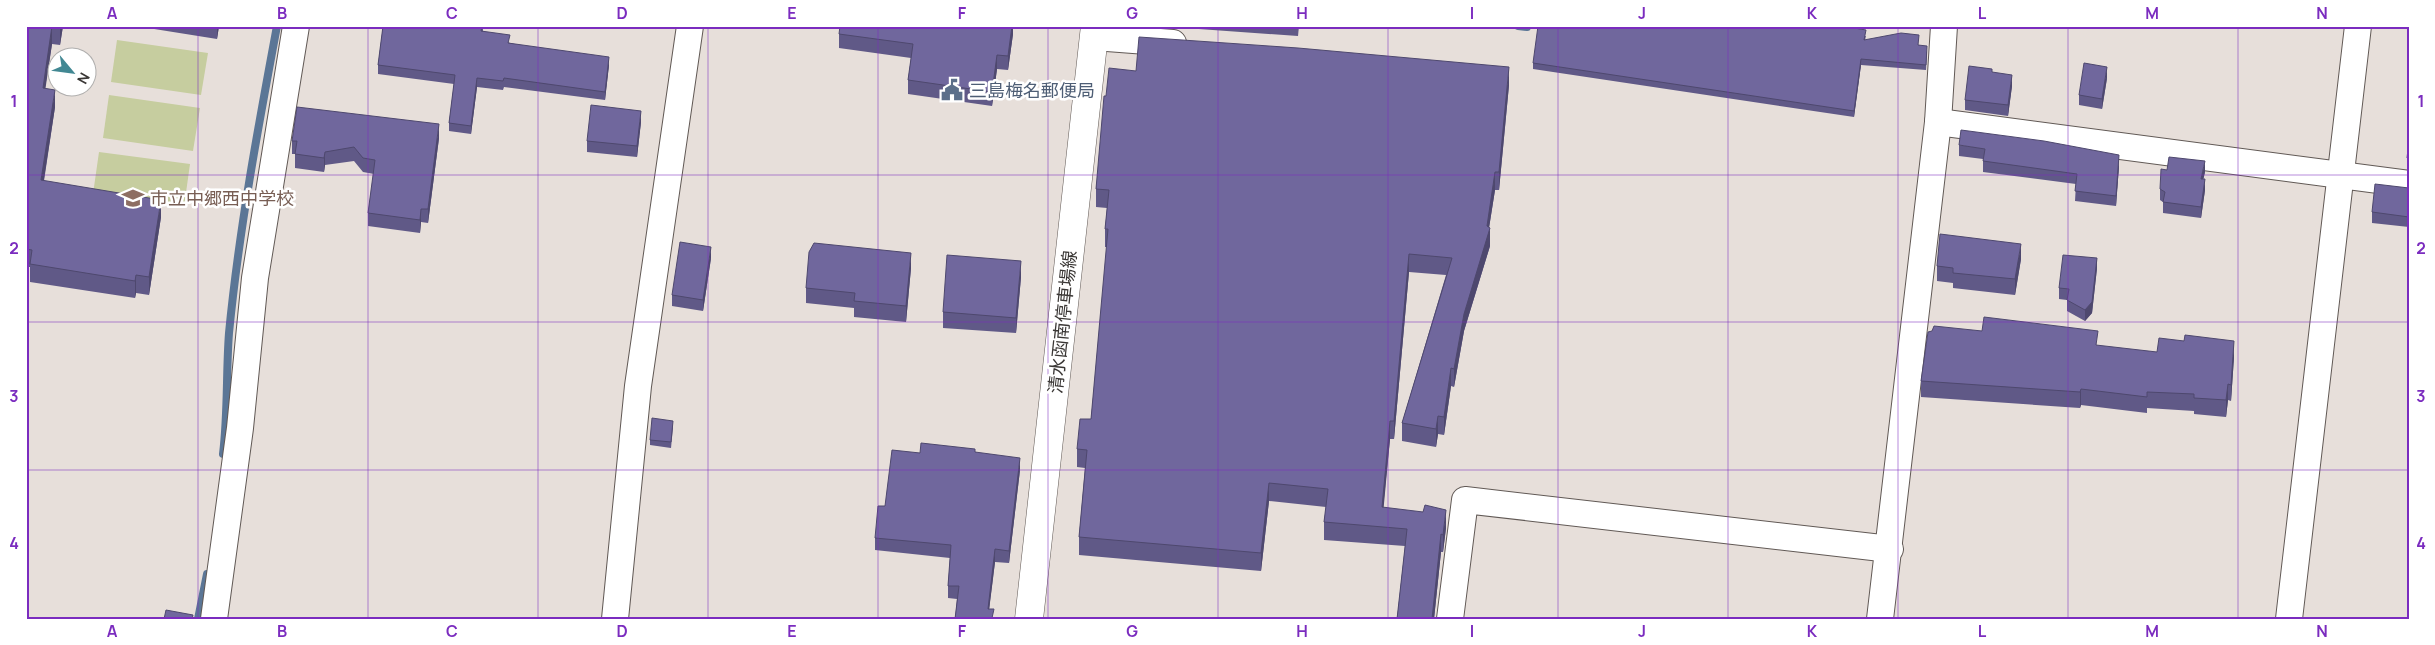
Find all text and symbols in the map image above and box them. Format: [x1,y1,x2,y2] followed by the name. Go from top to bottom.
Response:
[107,2,118,24] text: A
[277,2,287,24] text: B
[446,2,458,24] text: C
[616,2,628,24] text: D
[787,2,797,24] text: E
[958,2,967,24] text: F
[1126,2,1138,24] text: G
[1296,2,1308,24] text: H
[1470,2,1474,24] text: I
[1638,2,1646,24] text: J
[1807,2,1818,24] text: K
[1978,2,1987,24] text: L
[2145,2,2159,24] text: M
[2316,2,2328,24] text: N
[48,48,98,98] north arrow
[73,70,95,88] text: N
[939,77,965,103] public building icon: 三島梅名郵便局
[969,78,1095,102] place label: 三島梅名郵便局
[10,90,18,112] text: 1
[2417,90,2425,112] text: 1
[120,185,146,211] school or university icon: 市立中郷西中学校
[150,186,294,210] place label: 市立中郷西中学校
[9,237,19,259] text: 2
[2416,237,2426,259] text: 2
[1043,249,1081,395] street label: 清水函南停車場線
[9,385,19,407] text: 3
[2416,385,2426,407] text: 3
[9,532,19,554] text: 4
[2416,532,2426,554] text: 4
[107,620,118,642] text: A
[277,620,287,642] text: B
[446,620,458,642] text: C
[616,620,628,642] text: D
[787,620,797,642] text: E
[958,620,967,642] text: F
[1126,620,1138,642] text: G
[1296,620,1308,642] text: H
[1470,620,1474,642] text: I
[1638,620,1646,642] text: J
[1807,620,1818,642] text: K
[1978,620,1987,642] text: L
[2145,620,2159,642] text: M
[2316,620,2328,642] text: N

